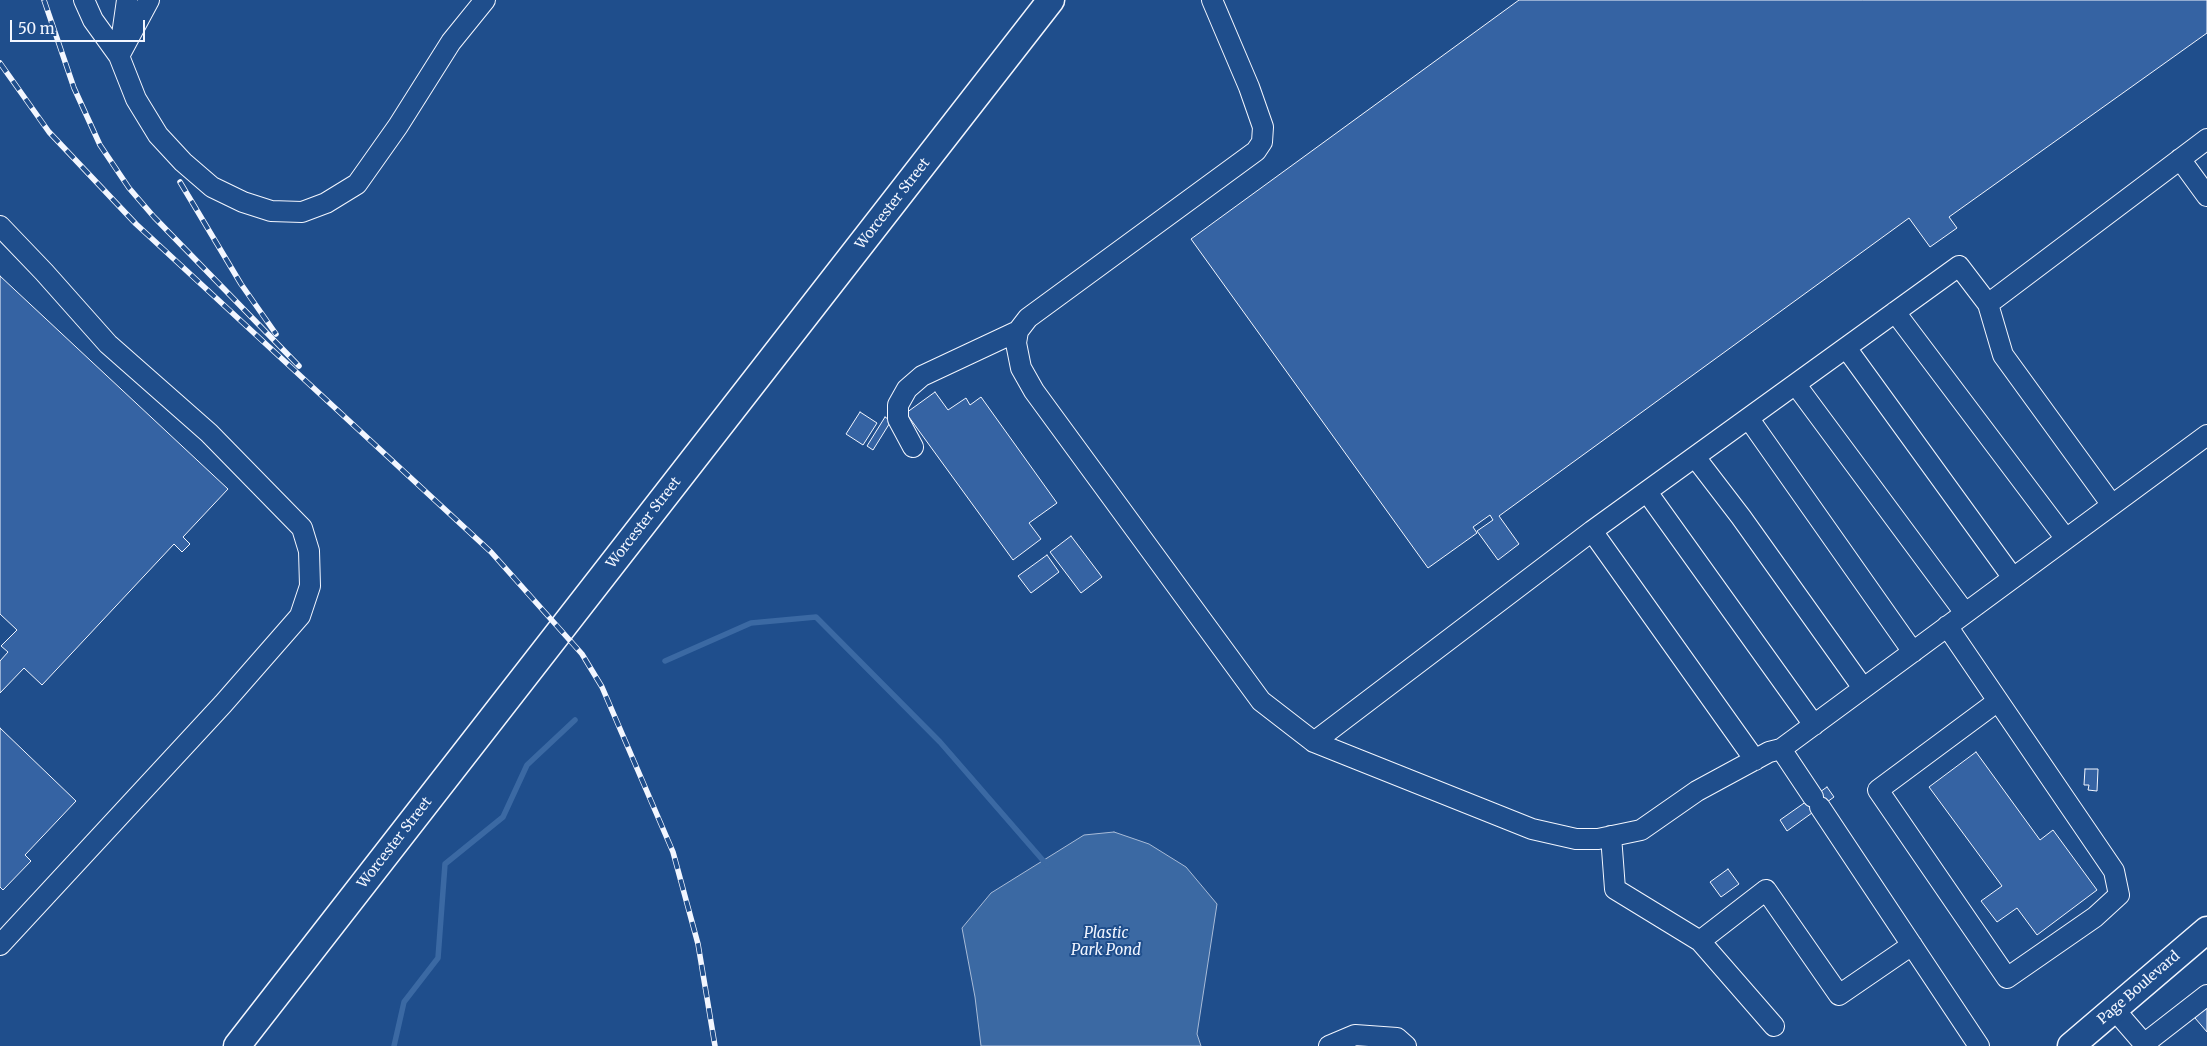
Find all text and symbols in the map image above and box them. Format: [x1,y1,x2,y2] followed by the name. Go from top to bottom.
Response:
[12,10,148,42] scale bar
[18,19,55,38] text: 50 m
[852,155,934,253] street label: Worcester Street
[603,474,685,572] street label: Worcester Street
[354,794,436,892] street label: Worcester Street
[1071,925,1141,960] water label: Plastic Park Pond
[2095,948,2183,1028] street label: Page Boulevard

